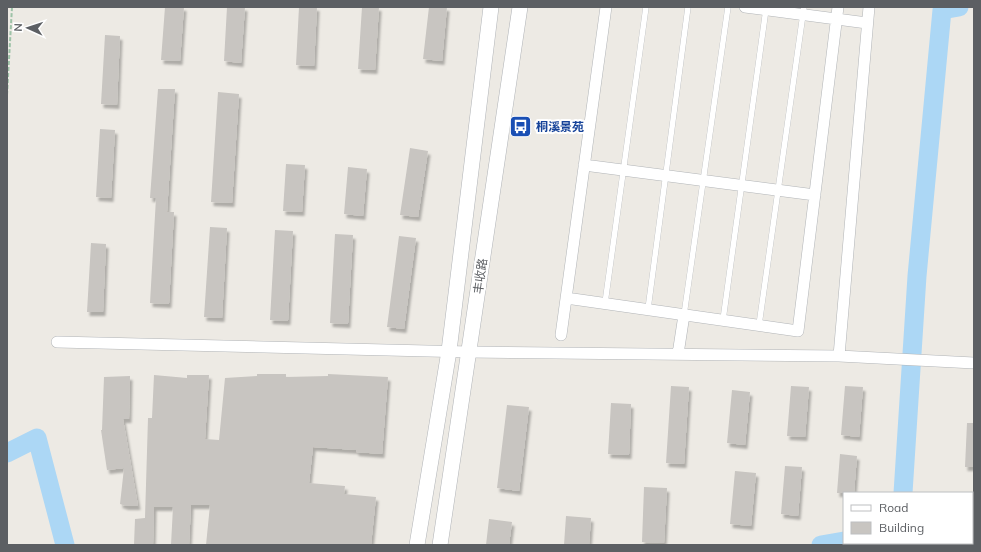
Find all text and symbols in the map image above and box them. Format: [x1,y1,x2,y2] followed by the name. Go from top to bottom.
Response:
[8,8,48,48] north arrow
[11,23,25,32] text: N
[508,113,534,139] bus stop icon: 桐溪景苑
[536,119,584,134] place label: 桐溪景苑
[470,257,490,295] street label: 丰收路
[843,492,973,544] legend
[879,500,908,515] text: Road
[879,520,924,535] text: Building

